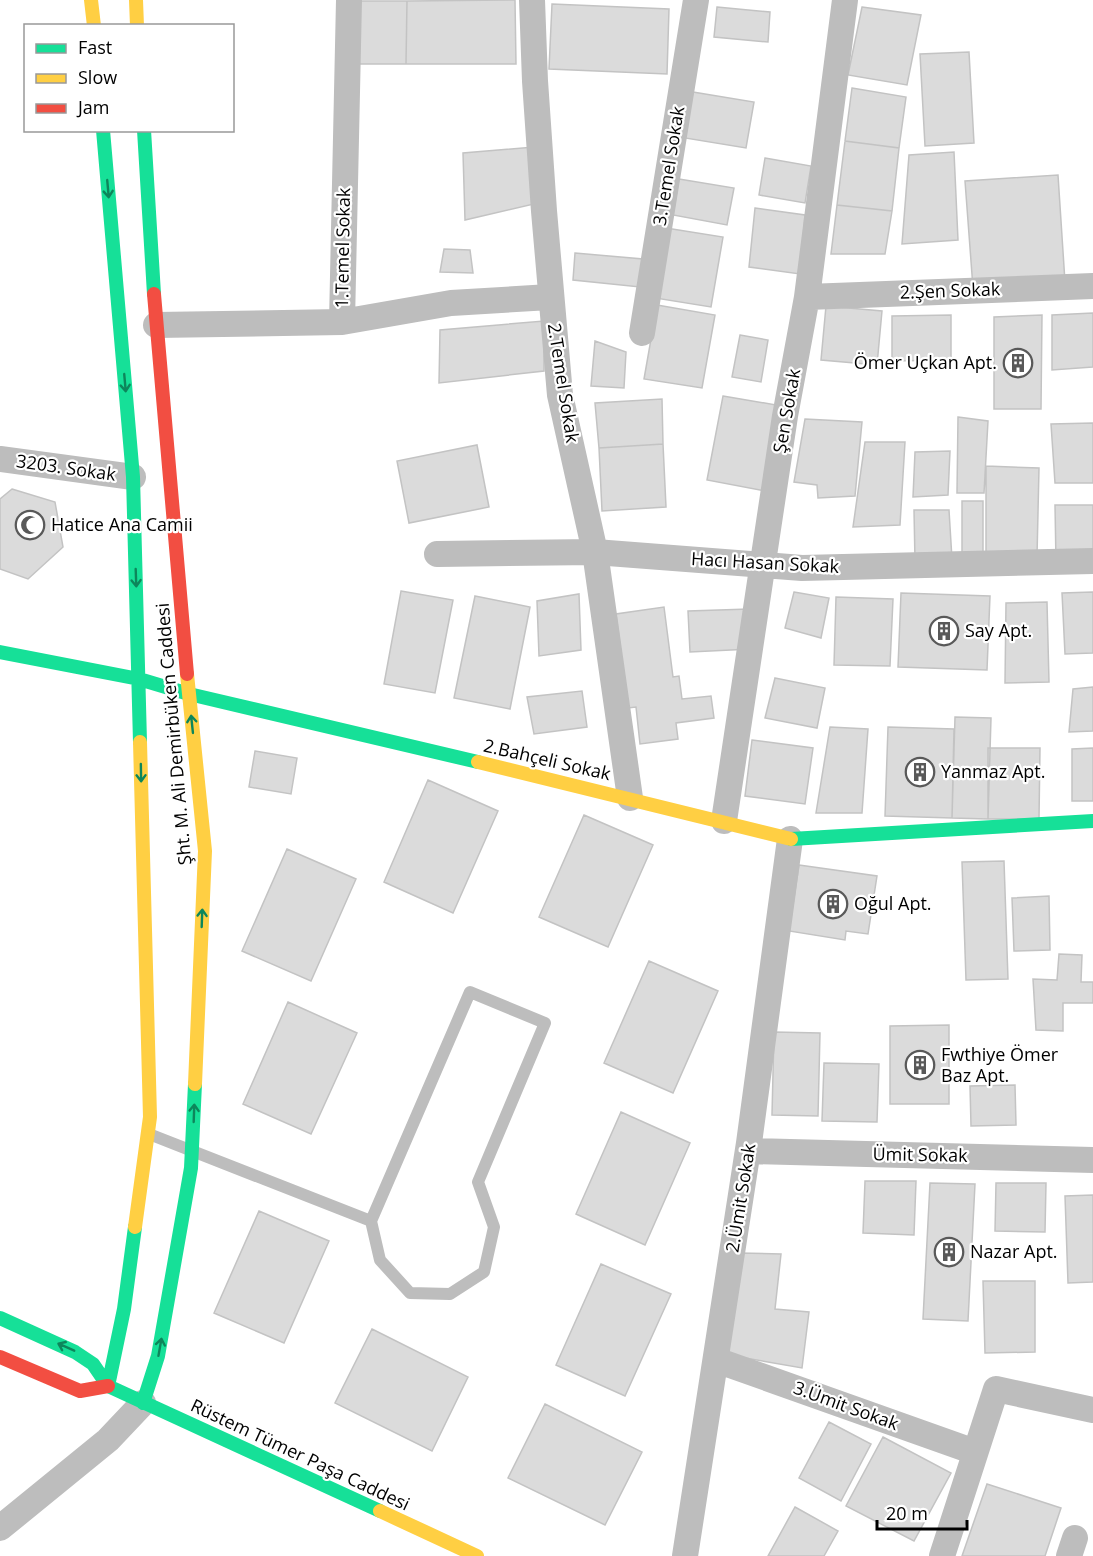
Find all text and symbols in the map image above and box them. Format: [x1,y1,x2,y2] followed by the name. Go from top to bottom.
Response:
[24,24,234,132] legend
[78,35,112,59] text: Fast
[78,65,117,89] text: Slow
[76,95,110,119] text: Jam
[647,104,689,227] street label: 3.Temel Sokak
[103,178,114,198] one-way arrow
[329,187,355,309] street label: 1.Temel Sokak
[899,276,1001,304] street label: 2.Şen Sokak
[543,321,585,445] street label: 2.Temel Sokak
[1002,347,1034,379] building icon: Ömer Uçkan Apt.
[854,350,997,374] place label: Ömer Uçkan Apt.
[767,366,805,455] street label: Şen Sokak
[120,373,131,393] one-way arrow
[15,448,118,486] street label: 3203. Sokak
[14,509,46,541] mosque icon: Hatice Ana Camii
[51,512,193,536] place label: Hatice Ana Camii
[690,546,840,578] street label: Hacı Hasan Sokak
[130,567,142,587] one-way arrow
[150,602,196,866] street label: Şht. M. Ali Demirbüken Caddesi
[928,615,960,647] building icon: Say Apt.
[965,618,1032,642] place label: Say Apt.
[186,714,197,734] one-way arrow
[481,733,614,785] street label: 2.Bahçeli Sokak
[904,756,936,788] building icon: Yanmaz Apt.
[941,759,1045,783] place label: Yanmaz Apt.
[136,762,147,782] one-way arrow
[817,888,849,920] building icon: Oğul Apt.
[854,891,932,915] place label: Oğul Apt.
[197,908,208,928] one-way arrow
[941,1042,1059,1087] place label: Fwthiye Ömer Baz Apt.
[904,1049,936,1081] building icon: Fwthiye Ömer Baz Apt.
[188,1103,200,1123] one-way arrow
[720,1141,761,1254] street label: 2.Ümit Sokak
[872,1141,968,1167] street label: Ümit Sokak
[933,1236,965,1268] building icon: Nazar Apt.
[970,1239,1058,1263] place label: Nazar Apt.
[155,1338,166,1357] one-way arrow
[57,1341,75,1353] one-way arrow
[791,1375,903,1435] street label: 3.Ümit Sokak
[187,1393,414,1515] street label: Rüstem Tümer Paşa Caddesi
[877,1493,967,1531] scale bar
[886,1501,928,1525] text: 20 m

